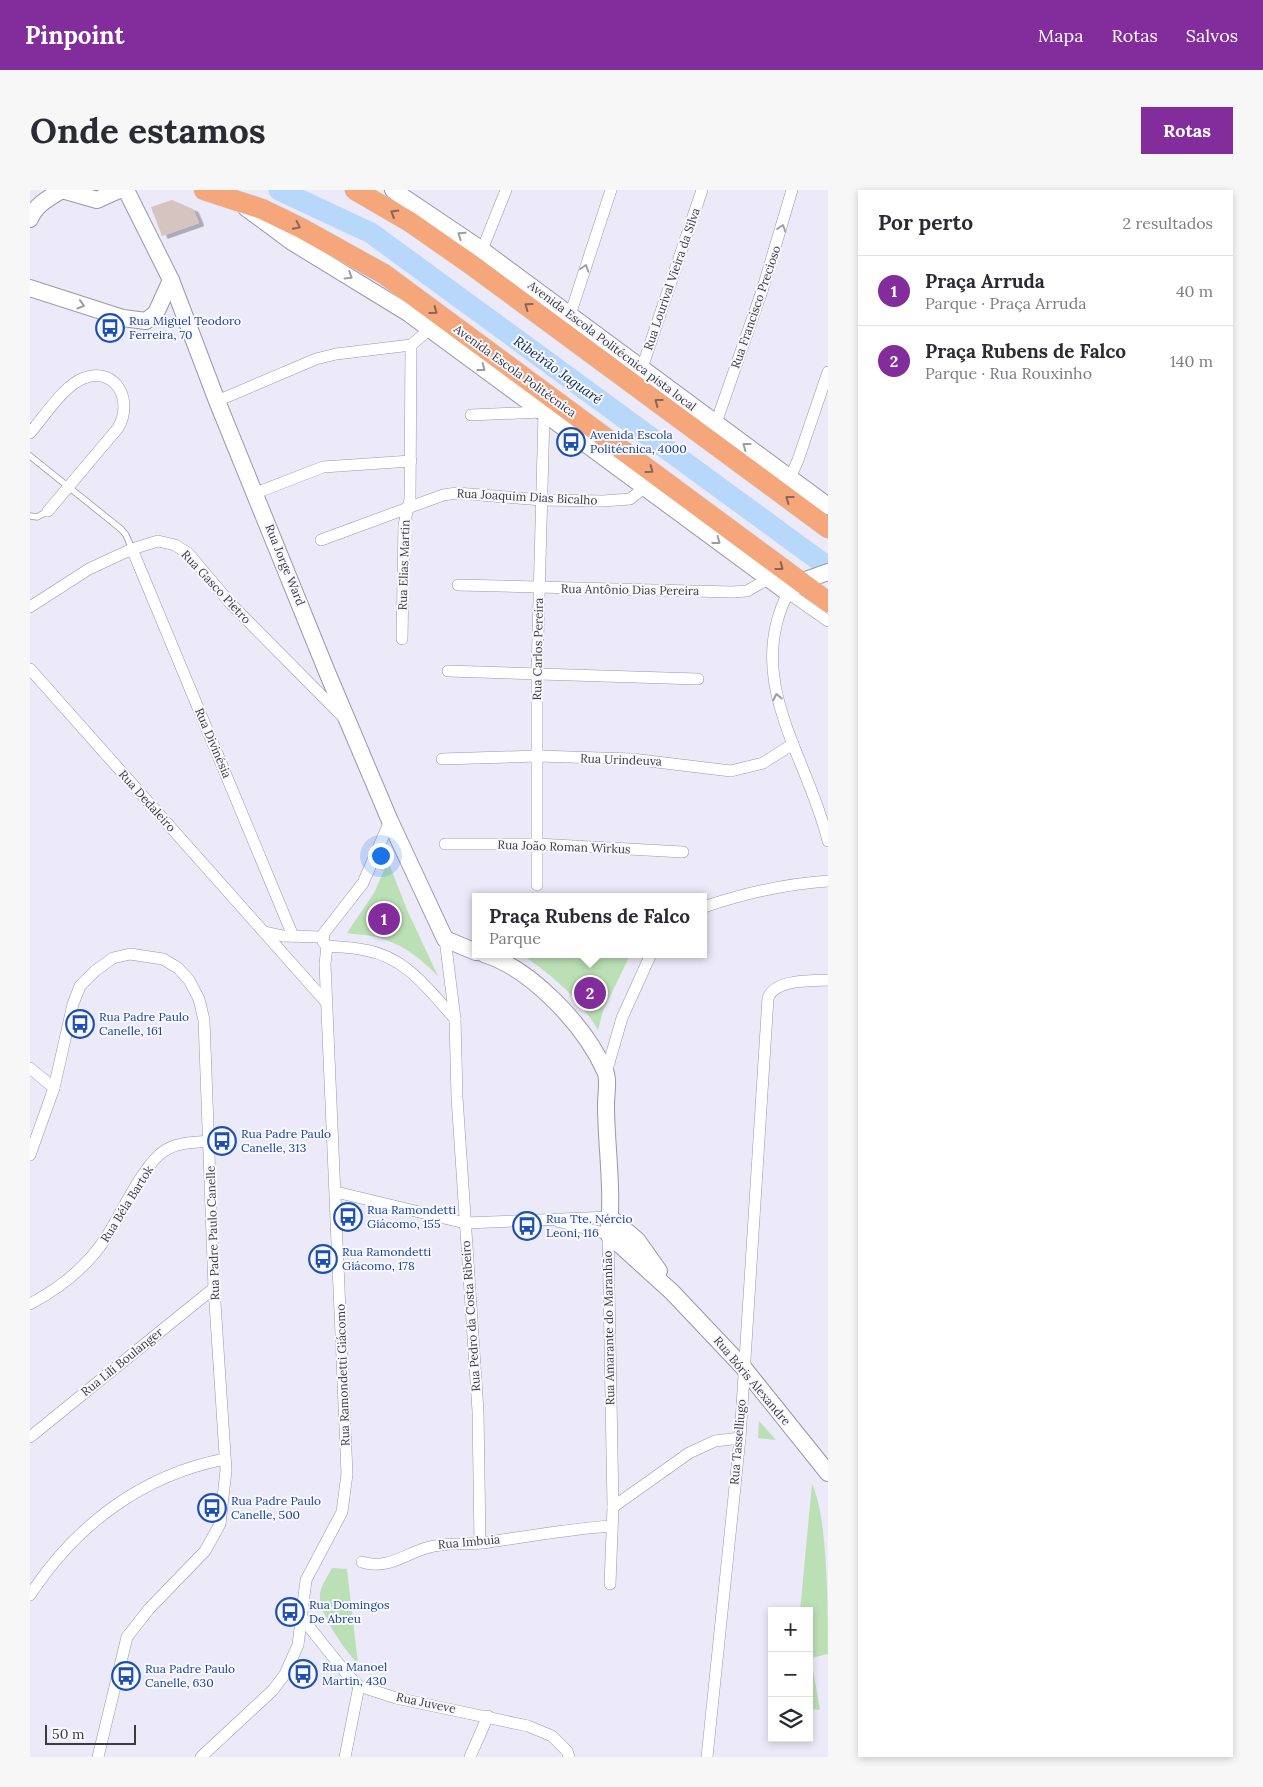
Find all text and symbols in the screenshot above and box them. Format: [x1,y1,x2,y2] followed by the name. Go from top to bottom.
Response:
[25,20,124,51] text: Pinpoint
[1038,24,1084,47] text: Mapa
[1112,24,1158,47] text: Rotas
[1186,24,1238,47] text: Salvos
[1141,107,1233,154] button: Rotas
[30,108,266,153] text: Onde estamos
[640,206,703,352] street label: Rua Lourival Vieira da Silva
[391,209,400,219] one-way arrow
[878,209,973,236] text: Por perto
[1123,213,1213,233] text: 2 resultados
[292,219,301,230] one-way arrow
[777,224,787,233] one-way arrow
[457,232,466,241] one-way arrow
[727,243,784,370] street label: Rua Francisco Precioso
[579,265,589,273] one-way arrow
[925,269,1045,293] text: Praça Arruda
[343,270,352,279] one-way arrow
[524,277,699,414] street label: Avenida Escola Politécnica pista local
[891,281,897,301] text: 1
[1176,281,1213,301] text: 40 m
[925,293,1086,313] text: Parque · Praça Arruda
[76,299,85,309] one-way arrow
[524,303,533,312] one-way arrow
[428,306,437,314] one-way arrow
[95,313,125,343] bus stop icon: Rua Miguel Teodoro Ferreira, 70
[129,313,241,342] place label: Rua Miguel Teodoro Ferreira, 70
[450,321,579,420] street label: Avenida Escola Politécnica
[510,332,606,408] water label: Ribeirão Jaguaré
[925,339,1126,363] text: Praça Rubens de Falco
[890,351,898,371] text: 2
[1170,351,1213,371] text: 140 m
[476,362,486,371] one-way arrow
[925,363,1092,383] text: Parque · Rua Rouxinho
[655,400,664,408] one-way arrow
[556,427,586,457] bus stop icon: Avenida Escola Politécnica, 4000
[589,427,687,456] place label: Avenida Escola Politécnica, 4000
[742,443,752,452] one-way arrow
[644,464,653,472] one-way arrow
[456,485,598,508] street label: Rua Joaquim Dias Bicalho
[786,497,795,505] one-way arrow
[394,519,413,611] street label: Rua Elias Martin
[262,522,309,608] street label: Rua Jorge Ward
[711,535,721,544] one-way arrow
[178,547,254,627] street label: Rua Gasco Pietro
[774,561,784,570] one-way arrow
[561,581,699,598] street label: Rua Antônio Dias Pereira
[529,598,546,700] street label: Rua Carlos Pereira
[772,693,783,702] one-way arrow
[192,705,235,780] street label: Rua Divinésia
[580,751,662,768] street label: Rua Urindeuva
[116,767,179,835] street label: Rua Dedaleiro
[497,837,631,856] street label: Rua João Roman Wirkus
[368,843,394,869] your location
[472,893,707,958] popup
[368,900,400,938] pin: 1
[489,904,690,928] text: Praça Rubens de Falco
[489,928,541,948] text: Parque
[574,974,606,1012] pin: 2
[65,1009,95,1039] bus stop icon: Rua Padre Paulo Canelle, 161
[99,1009,189,1038] place label: Rua Padre Paulo Canelle, 161
[207,1126,237,1156] bus stop icon: Rua Padre Paulo Canelle, 313
[241,1126,331,1155] place label: Rua Padre Paulo Canelle, 313
[97,1162,156,1245] street label: Rua Béla Bartok
[203,1165,222,1301] street label: Rua Padre Paulo Canelle
[333,1202,363,1232] bus stop icon: Rua Ramondetti Giácomo, 155
[367,1202,456,1231] place label: Rua Ramondetti Giácomo, 155
[512,1211,542,1241] bus stop icon: Rua Tte. Nércio Leoni, 116
[546,1211,632,1240] place label: Rua Tte. Nércio Leoni, 116
[458,1240,483,1392] street label: Rua Pedro da Costa Ribeiro
[308,1244,338,1274] bus stop icon: Rua Ramondetti Giácomo, 178
[342,1244,431,1273] place label: Rua Ramondetti Giácomo, 178
[600,1250,617,1406] street label: Rua Amarante do Maranhão
[333,1304,352,1446] street label: Rua Ramondetti Giácomo
[78,1324,166,1399] street label: Rua Lili Boulanger
[711,1333,794,1429] street label: Rua Bóris Alexandre
[726,1399,749,1485] street label: Rua Tasselliugo
[197,1493,227,1523] bus stop icon: Rua Padre Paulo Canelle, 500
[231,1493,321,1522] place label: Rua Padre Paulo Canelle, 500
[437,1531,501,1552] street label: Rua Imbuia
[275,1597,305,1627] bus stop icon: Rua Domingos De Abreu
[309,1597,390,1626] place label: Rua Domingos De Abreu
[768,1607,813,1742] map controls
[768,1607,813,1652] button: +
[768,1652,813,1697] button: −
[288,1659,318,1689] bus stop icon: Rua Manoel Martin, 430
[322,1659,387,1688] place label: Rua Manoel Martin, 430
[111,1661,141,1691] bus stop icon: Rua Padre Paulo Canelle, 630
[145,1661,235,1690] place label: Rua Padre Paulo Canelle, 630
[395,1689,458,1716] street label: Rua Juveve
[768,1697,813,1742] button: layers
[45,1722,136,1745] scale bar
[52,1725,85,1743] text: 50 m

